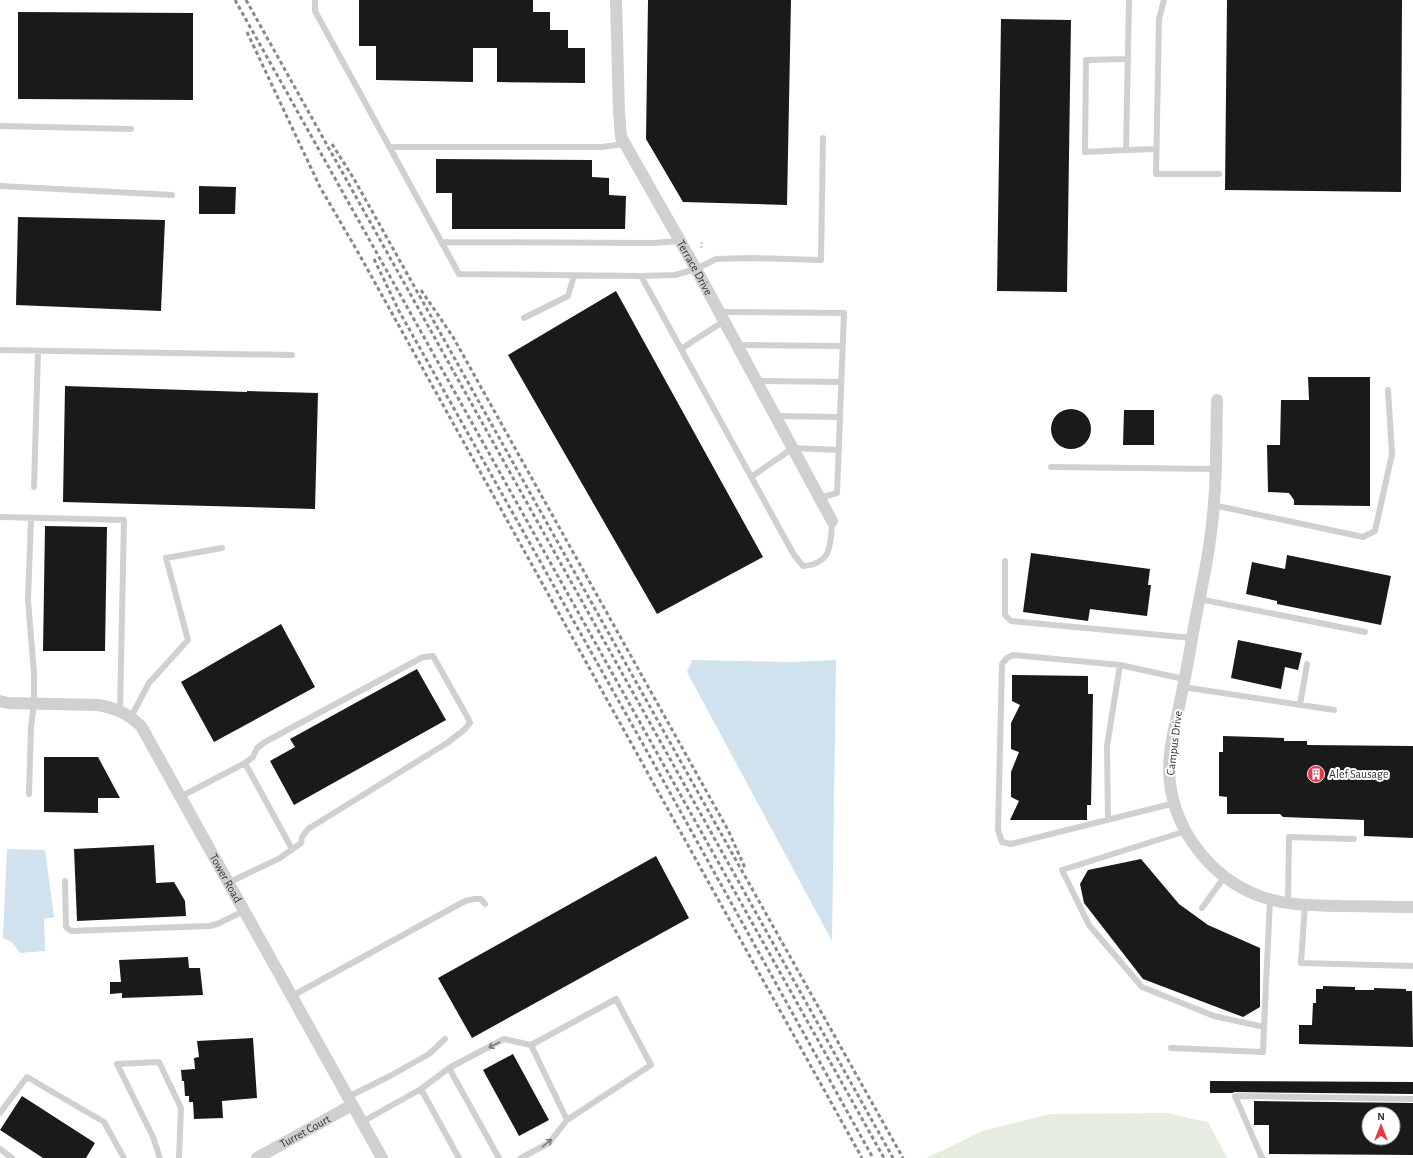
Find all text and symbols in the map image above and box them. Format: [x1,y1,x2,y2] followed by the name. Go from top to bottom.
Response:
[675,238,715,297] street label: Terrace Drive
[1164,710,1184,776] street label: Campus Drive
[1306,764,1326,784] building icon: Alef Sausage
[1329,768,1389,780] place label: Alef Sausage
[207,852,244,905] street label: Tower Road
[488,1042,500,1049] one-way arrow
[1361,1106,1401,1146] north arrow
[1377,1111,1385,1122] text: N
[278,1112,332,1150] street label: Turret Court
[542,1138,553,1147] one-way arrow

